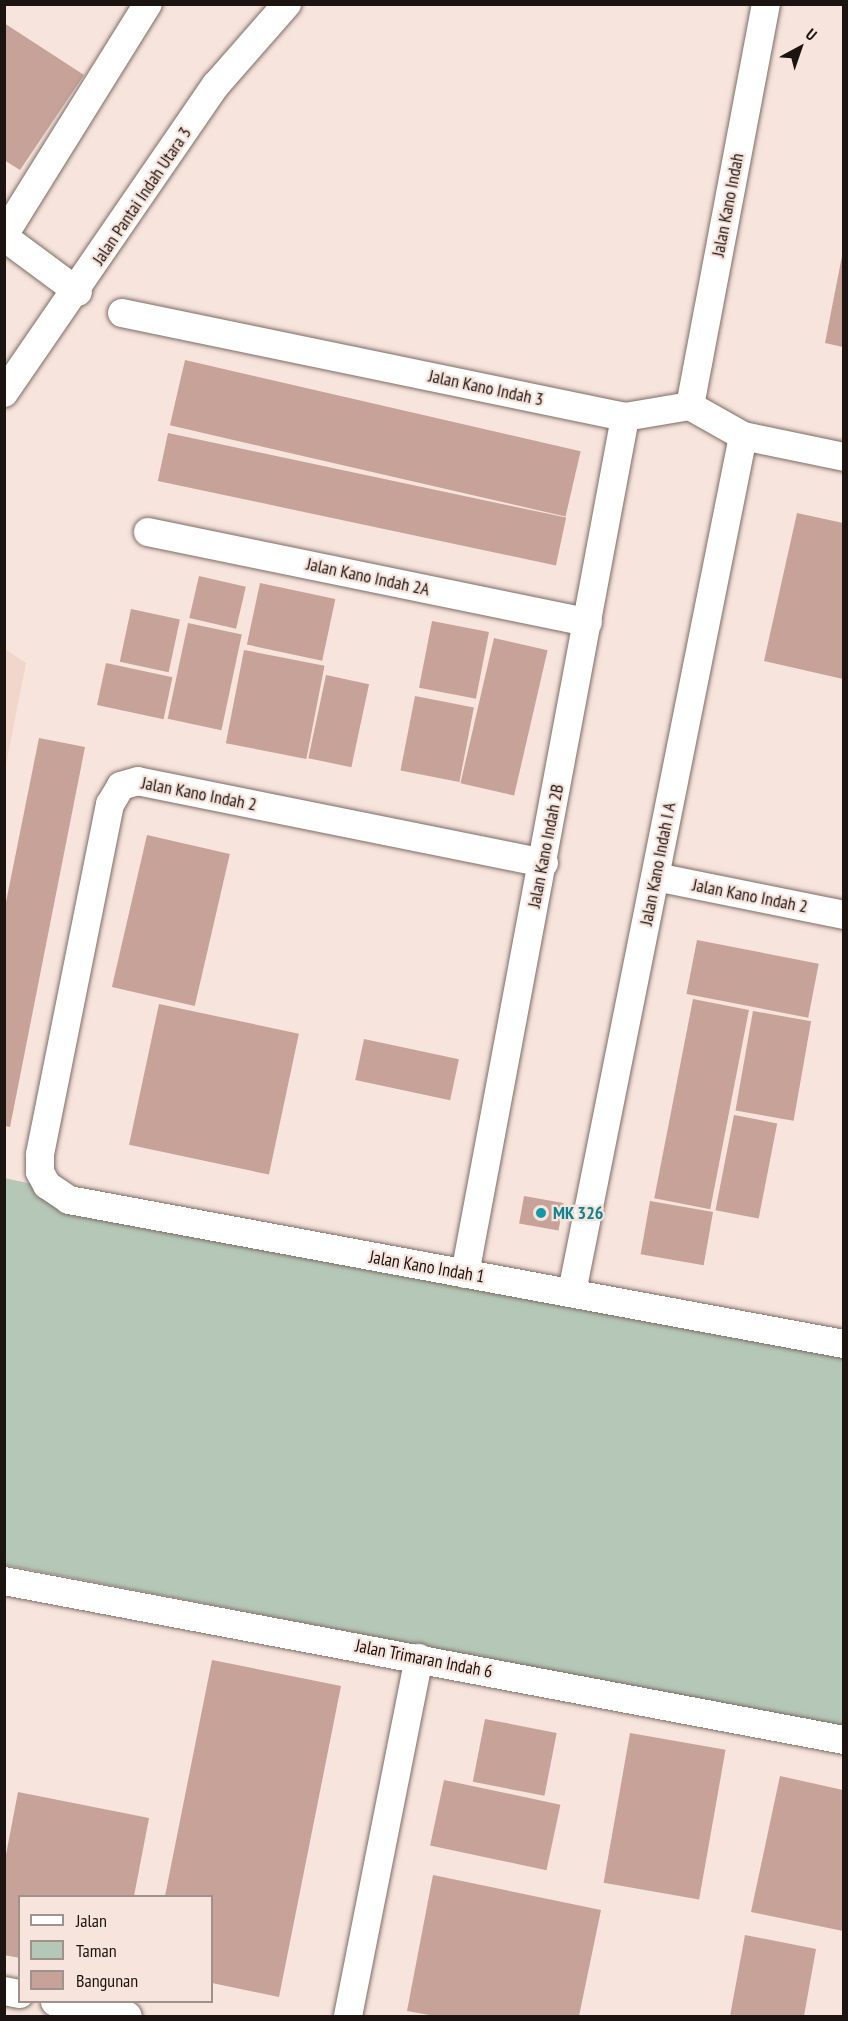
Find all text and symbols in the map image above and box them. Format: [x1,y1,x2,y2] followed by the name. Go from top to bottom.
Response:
[770,18,830,78] north arrow
[802,24,821,45] text: U
[88,123,196,269] street label: Jalan Pantai Indah Utara 3
[707,151,749,259] street label: Jalan Kano Indah
[427,365,545,411] street label: Jalan Kano Indah 3
[304,553,432,601] street label: Jalan Kano Indah 2A
[140,772,258,816] street label: Jalan Kano Indah 2
[523,782,569,910] street label: Jalan Kano Indah 2B
[635,800,681,928] street label: Jalan Kano Indah I A
[691,874,809,918] street label: Jalan Kano Indah 2
[553,1202,604,1224] place label: MK 326
[534,1206,548,1220] marker: MK 326
[368,1246,486,1288] street label: Jalan Kano Indah 1
[353,1635,495,1683] street label: Jalan Trimaran Indah 6
[18,1895,213,2003] legend
[76,1909,107,1932] text: Jalan
[76,1939,117,1962] text: Taman
[76,1969,138,1992] text: Bangunan

